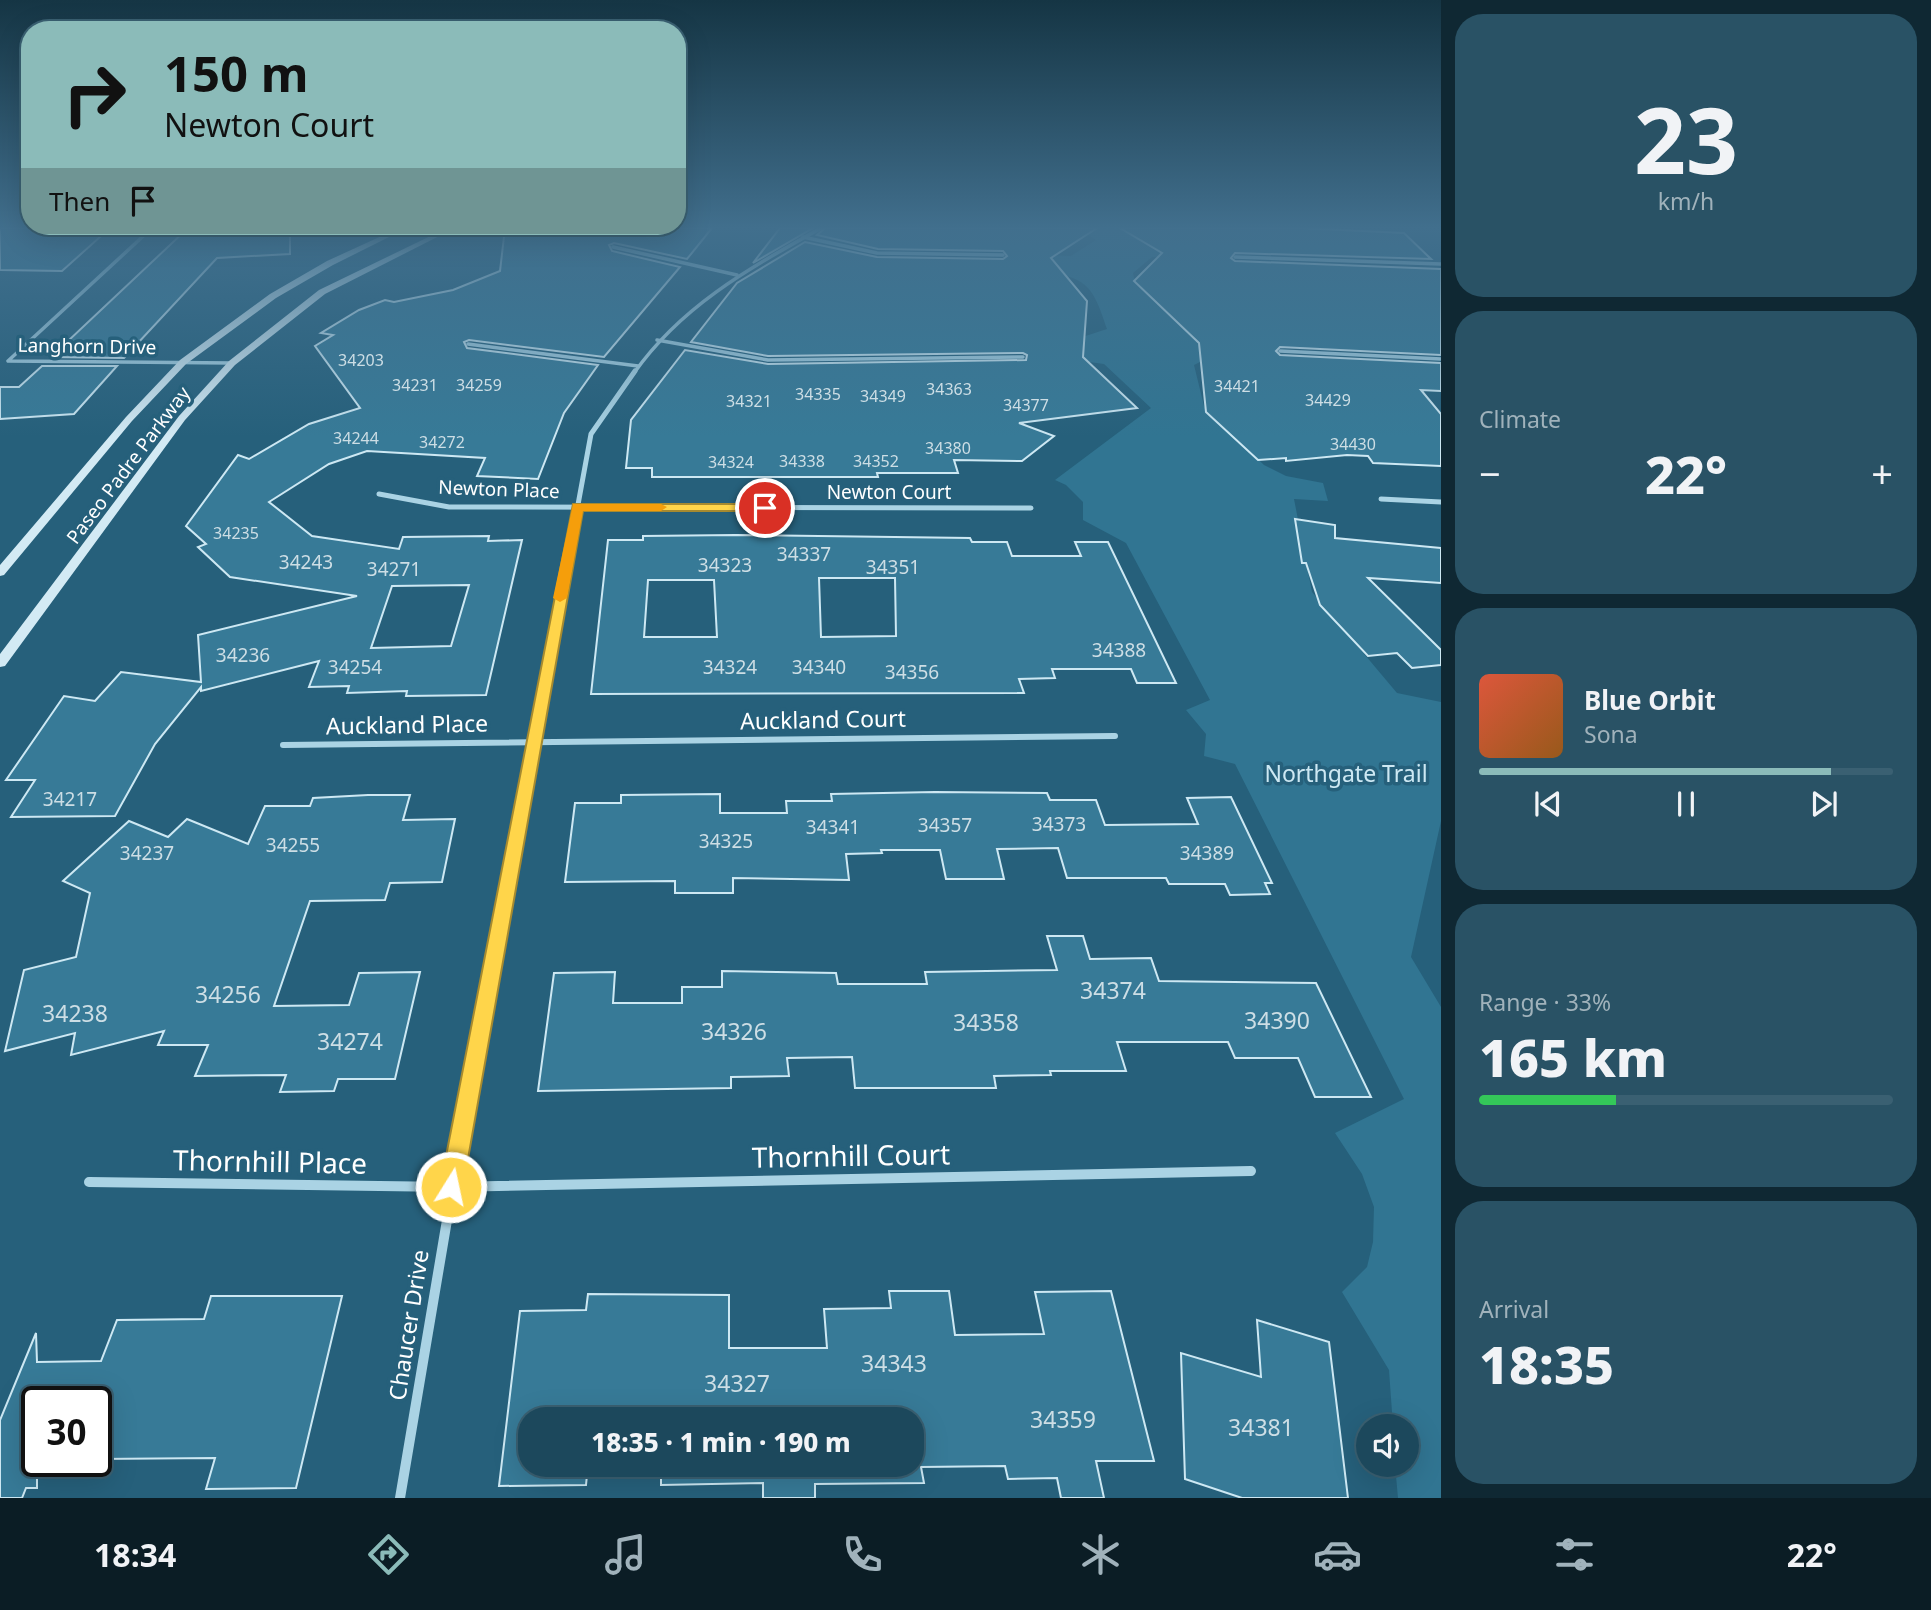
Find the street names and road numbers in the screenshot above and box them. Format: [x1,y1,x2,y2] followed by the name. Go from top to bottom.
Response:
[17,332,157,360] street label: Langhorn Drive
[60,381,196,549] street label: Paseo Padre Parkway
[438,474,560,504] street label: Newton Place
[827,479,951,505] street label: Newton Court
[740,702,906,736] street label: Auckland Court
[326,707,488,741] street label: Auckland Place
[751,1134,951,1176] street label: Thornhill Court
[173,1140,367,1182] street label: Thornhill Place
[380,1247,436,1403] street label: Chaucer Drive

